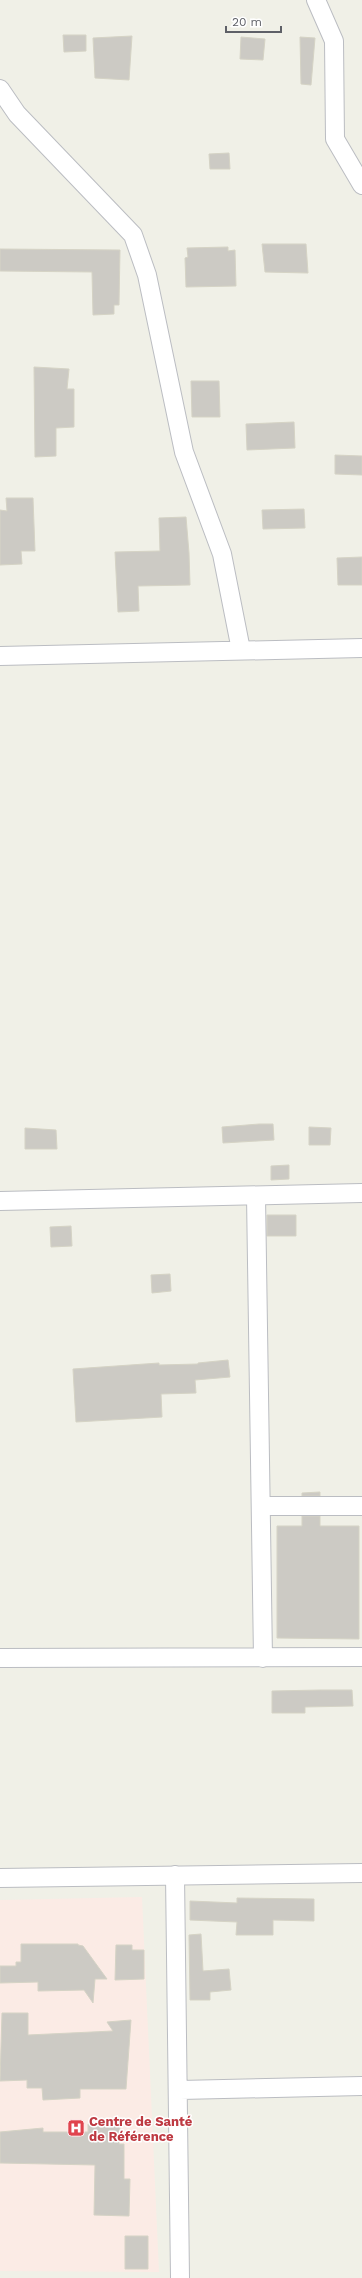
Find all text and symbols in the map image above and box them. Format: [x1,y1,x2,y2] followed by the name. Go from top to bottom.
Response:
[226,8,281,34] scale bar
[232,15,262,29] text: 20 m
[89,2114,193,2144] place label: Centre de Santé de Référence
[66,2118,86,2138] hospital icon: Centre de Santé de Référence

